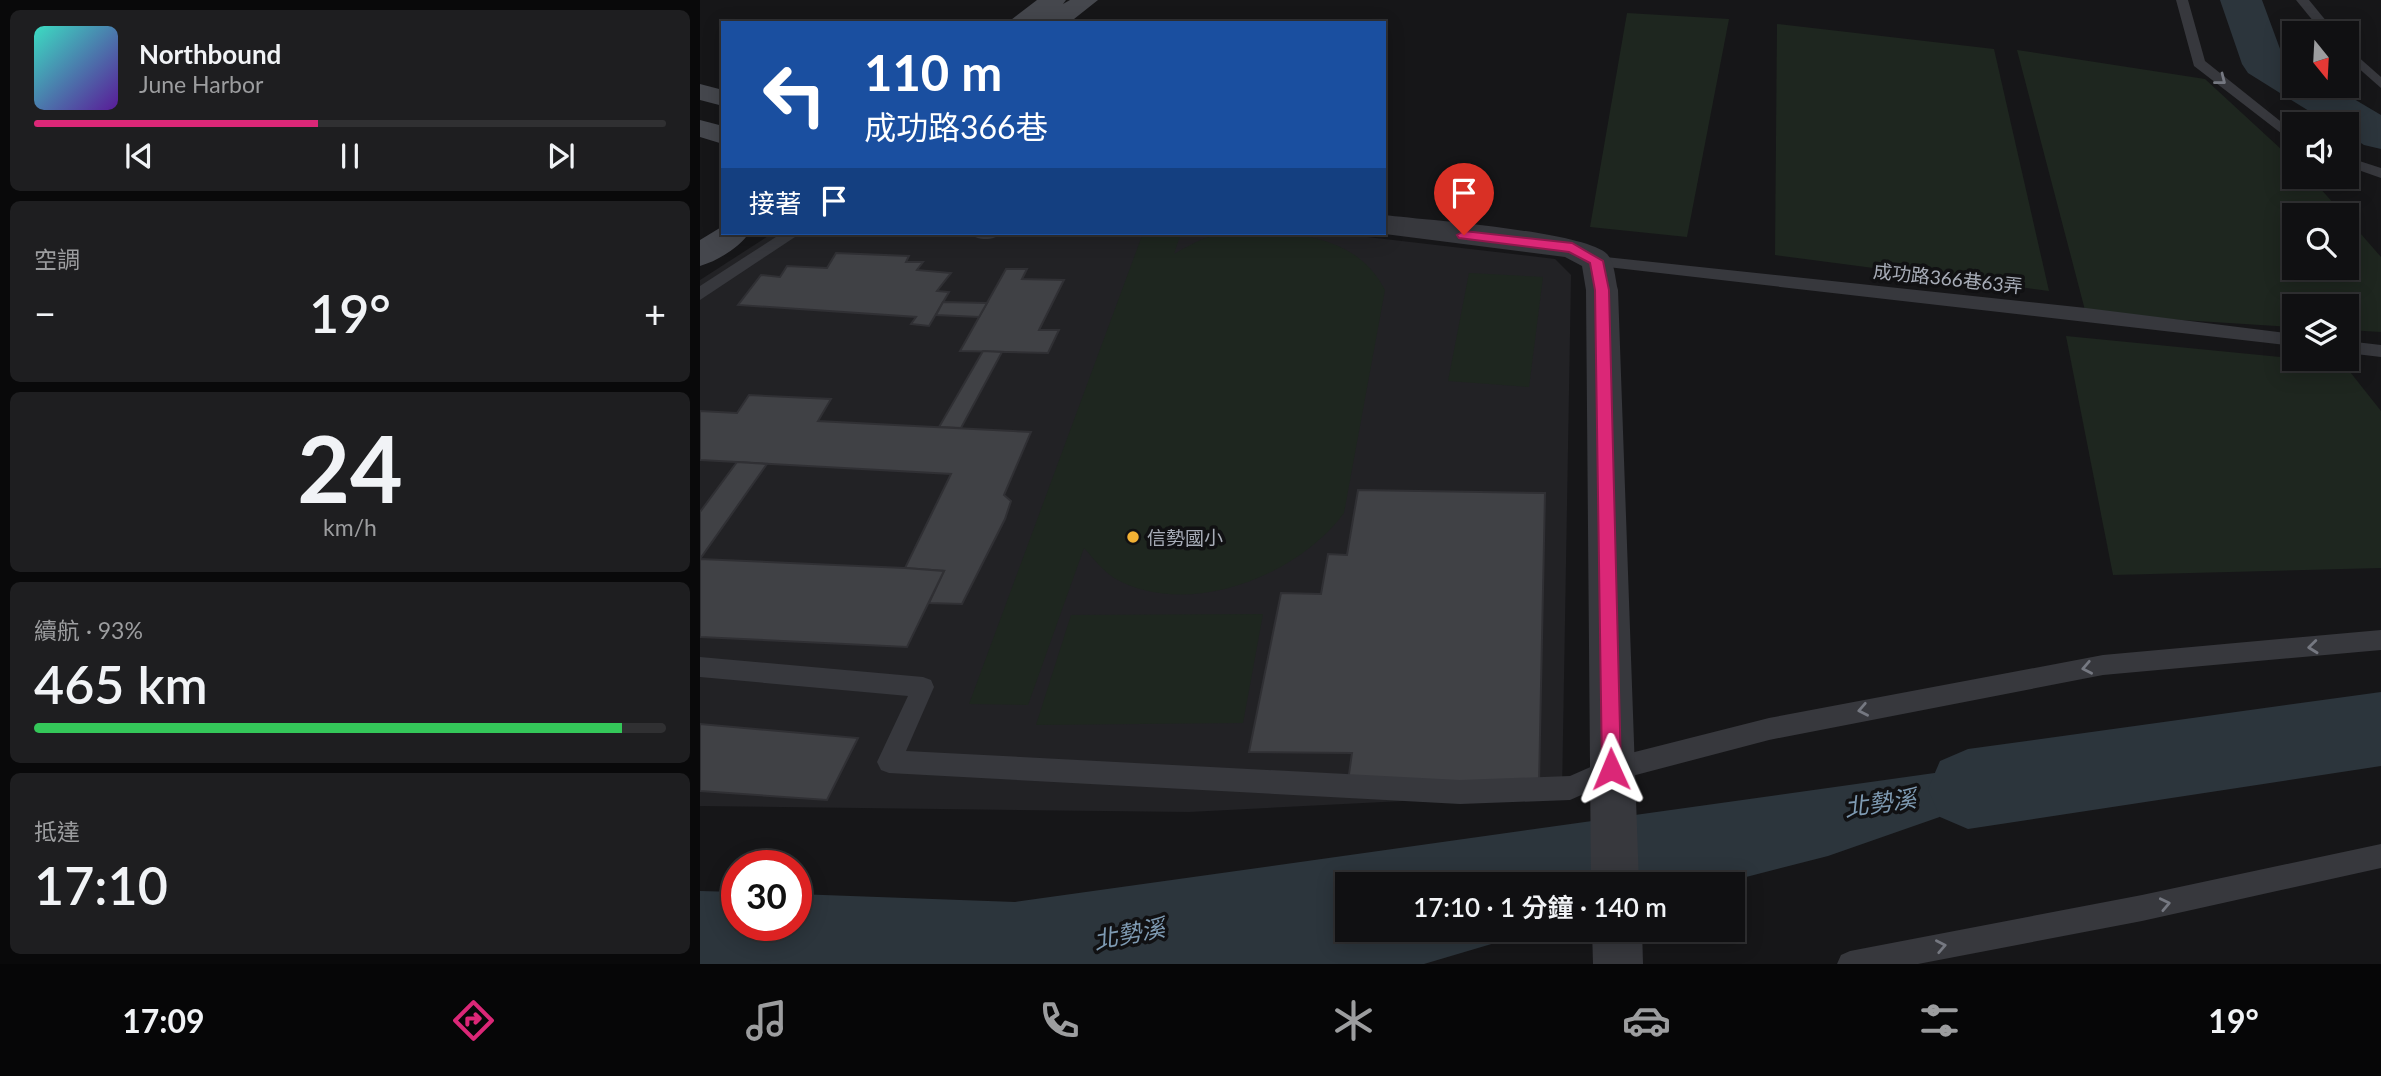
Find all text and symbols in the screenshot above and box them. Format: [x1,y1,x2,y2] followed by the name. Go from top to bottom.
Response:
[2282,21,2359,98] north arrow
[2282,21,2359,371] map controls
[139,38,281,70] text: Northbound
[864,43,1002,101] text: 110 m
[749,49,840,140] icon: left
[139,70,263,98] text: June Harbor
[2212,72,2225,84] one-way arrow
[864,107,1048,146] text: 成功路366巷
[2282,112,2359,189] button: sound
[120,137,158,175] icon: previous
[331,137,369,175] icon: pause
[542,137,580,175] icon: next
[1434,163,1494,235] pin
[1445,174,1483,212] icon: arrive
[815,182,853,220] icon: arrive
[749,187,801,219] text: 接著
[2282,203,2359,280] button: search
[34,245,80,273] text: 空調
[1872,259,2024,297] street label: 成功路366巷63弄
[309,282,391,344] text: 19°
[34,290,56,336] text: −
[644,290,666,336] text: +
[2282,294,2359,371] button: layers
[297,413,403,522] text: 24
[323,513,377,541] text: km/h
[1147,526,1223,549] place label: 信勢國小
[1125,529,1141,545] marker: 信勢國小
[34,616,143,644] text: 續航 · 93%
[2307,639,2318,654] one-way arrow
[34,653,208,715] text: 465 km
[2081,660,2093,675] one-way arrow
[1857,702,1869,717] one-way arrow
[1574,732,1648,806] position arrow
[1842,782,1921,821] water label: 北勢溪
[34,817,80,845] text: 抵達
[721,850,812,941] speed limit sign: 30
[34,854,168,916] text: 17:10
[1413,891,1667,923] text: 17:10 · 1 分鐘 · 140 m
[2159,897,2171,912] one-way arrow
[1091,911,1170,954] water label: 北勢溪
[1935,940,1947,955] one-way arrow
[449,996,498,1045] icon: directions
[742,996,791,1045] icon: music
[1035,996,1084,1045] icon: phone
[1329,996,1378,1045] icon: climate
[1622,996,1671,1045] icon: car
[1915,996,1964,1045] icon: filters
[122,1001,205,1040] text: 17:09
[2208,1001,2259,1040] text: 19°

